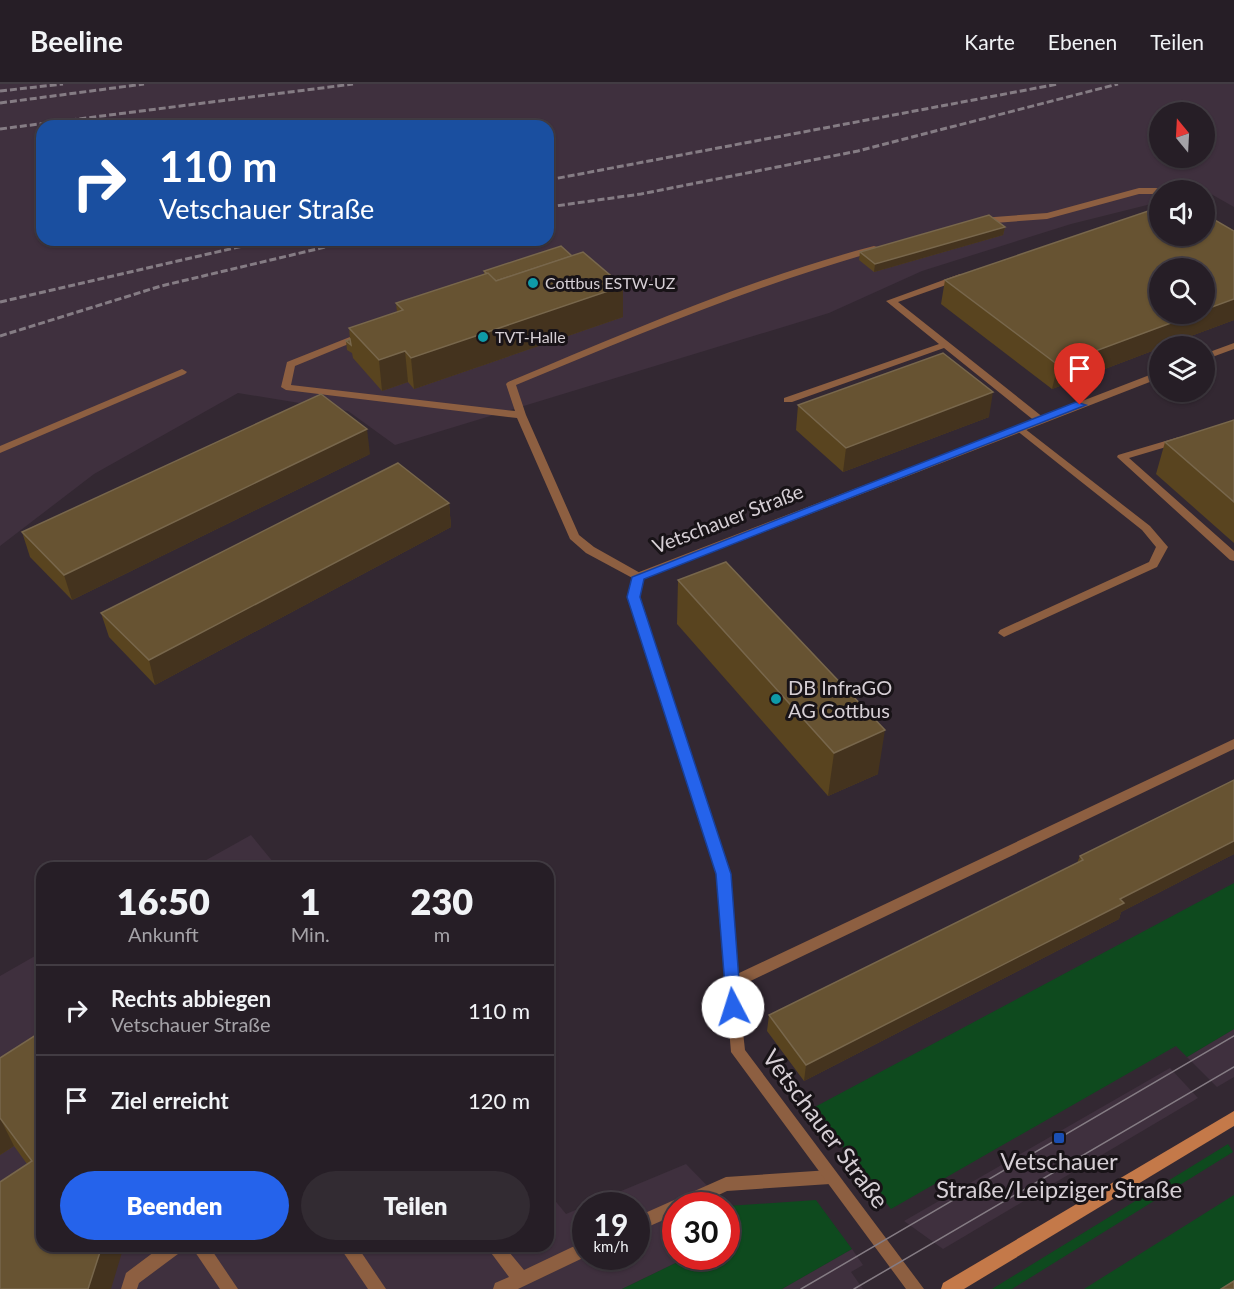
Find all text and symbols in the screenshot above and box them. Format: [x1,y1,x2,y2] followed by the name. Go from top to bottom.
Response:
[30,24,123,58] text: Beeline
[964,29,1015,54] text: Karte
[1048,29,1117,54] text: Ebenen
[1150,29,1204,54] text: Teilen
[1149,102,1215,168] north arrow
[1149,102,1215,402] map controls
[159,141,277,191] text: 110 m
[60,144,138,222] icon: right
[1149,180,1215,246] button: sound
[159,192,374,225] text: Vetschauer Straße
[1149,258,1215,324] button: search
[545,273,676,292] place label: Cottbus ESTW-UZ
[526,276,540,290] marker: Cottbus ESTW-UZ
[495,327,566,346] place label: TVT-Halle
[476,330,490,344] marker: TVT-Halle
[1149,336,1215,402] button: layers
[1054,343,1105,405] pin
[1063,352,1096,385] icon: arrive
[649,478,806,558] street label: Vetschauer Straße
[788,675,892,722] place label: DB InfraGO AG Cottbus
[769,692,783,706] marker: DB InfraGO AG Cottbus
[117,879,210,923] text: 16:50
[300,879,321,923] text: 1
[411,879,473,923] text: 230
[128,922,199,946] text: Ankunft
[291,922,330,946] text: Min.
[434,922,450,946] text: m
[701,975,765,1039] position arrow
[111,985,271,1012] text: Rechts abbiegen
[60,994,93,1027] icon: right
[468,997,530,1024] text: 110 m
[111,1012,271,1036] text: Vetschauer Straße
[757,1043,895,1213] street label: Vetschauer Straße
[60,1084,93,1117] icon: arrive
[111,1087,229,1114] text: Ziel erreicht
[468,1087,530,1114] text: 120 m
[1052,1131,1066,1145] marker: Vetschauer Straße/Leipziger Straße
[936,1146,1182,1203] place label: Vetschauer Straße/Leipziger Straße
[60,1171,289,1240] button: Beenden
[301,1171,530,1240] button: Teilen
[662,1192,740,1270] speed limit sign: 30
[594,1206,628,1242] text: 19
[593,1237,629,1255] text: km/h

